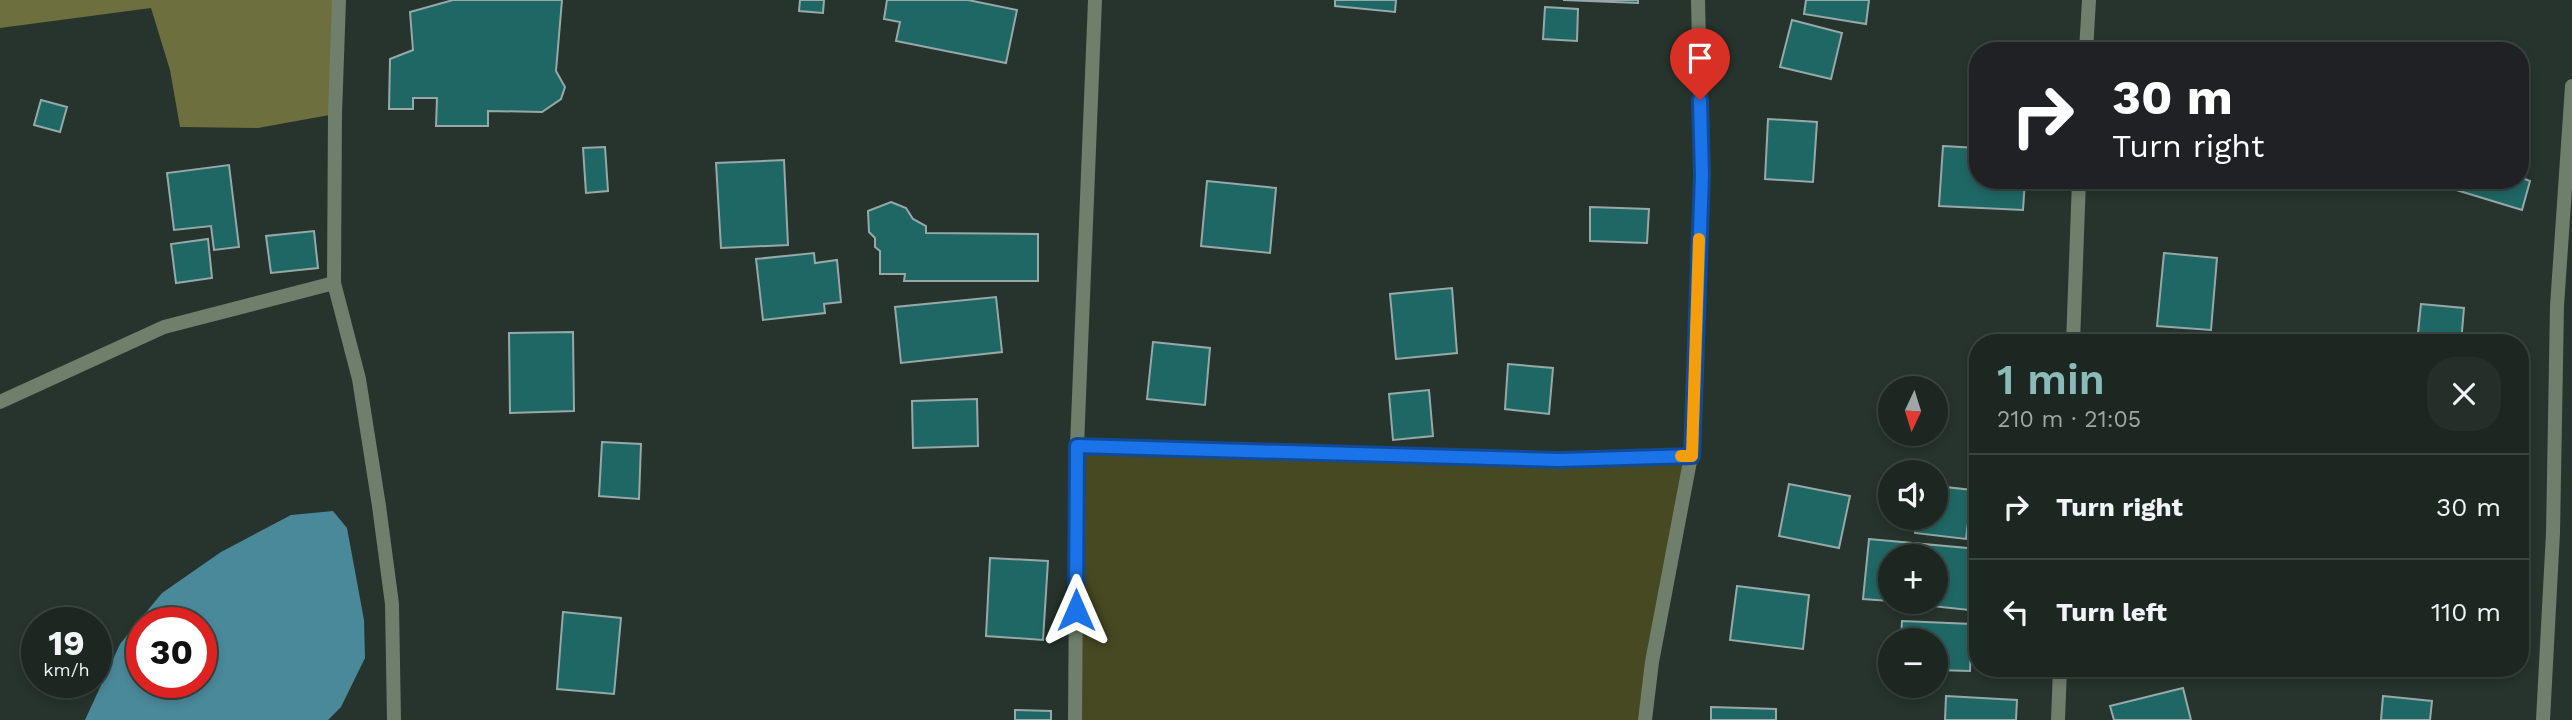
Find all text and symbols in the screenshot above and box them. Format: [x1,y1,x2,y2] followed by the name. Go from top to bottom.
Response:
[1670,28,1730,100] pin
[1681,39,1719,77] icon: arrive
[2112,68,2233,126] text: 30 m
[1997,70,2088,161] icon: right
[2112,127,2264,165] text: Turn right
[1997,355,2105,404] text: 1 min
[2427,357,2501,431] button: close
[1878,376,1948,446] north arrow
[1878,376,1948,698] map controls
[1997,406,2141,433] text: 210 m · 21:05
[1878,460,1948,530] button: sound
[1997,488,2035,526] icon: right
[2056,492,2183,522] text: Turn right
[2436,492,2501,522] text: 30 m
[1878,544,1948,614] button: +
[1039,573,1113,647] position arrow
[1997,593,2035,631] icon: left
[2056,597,2167,627] text: Turn left
[2431,597,2501,627] text: 110 m
[126,607,217,698] speed limit sign: 30
[48,622,85,664] text: 19
[1878,628,1948,698] button: −
[43,659,90,680] text: km/h

